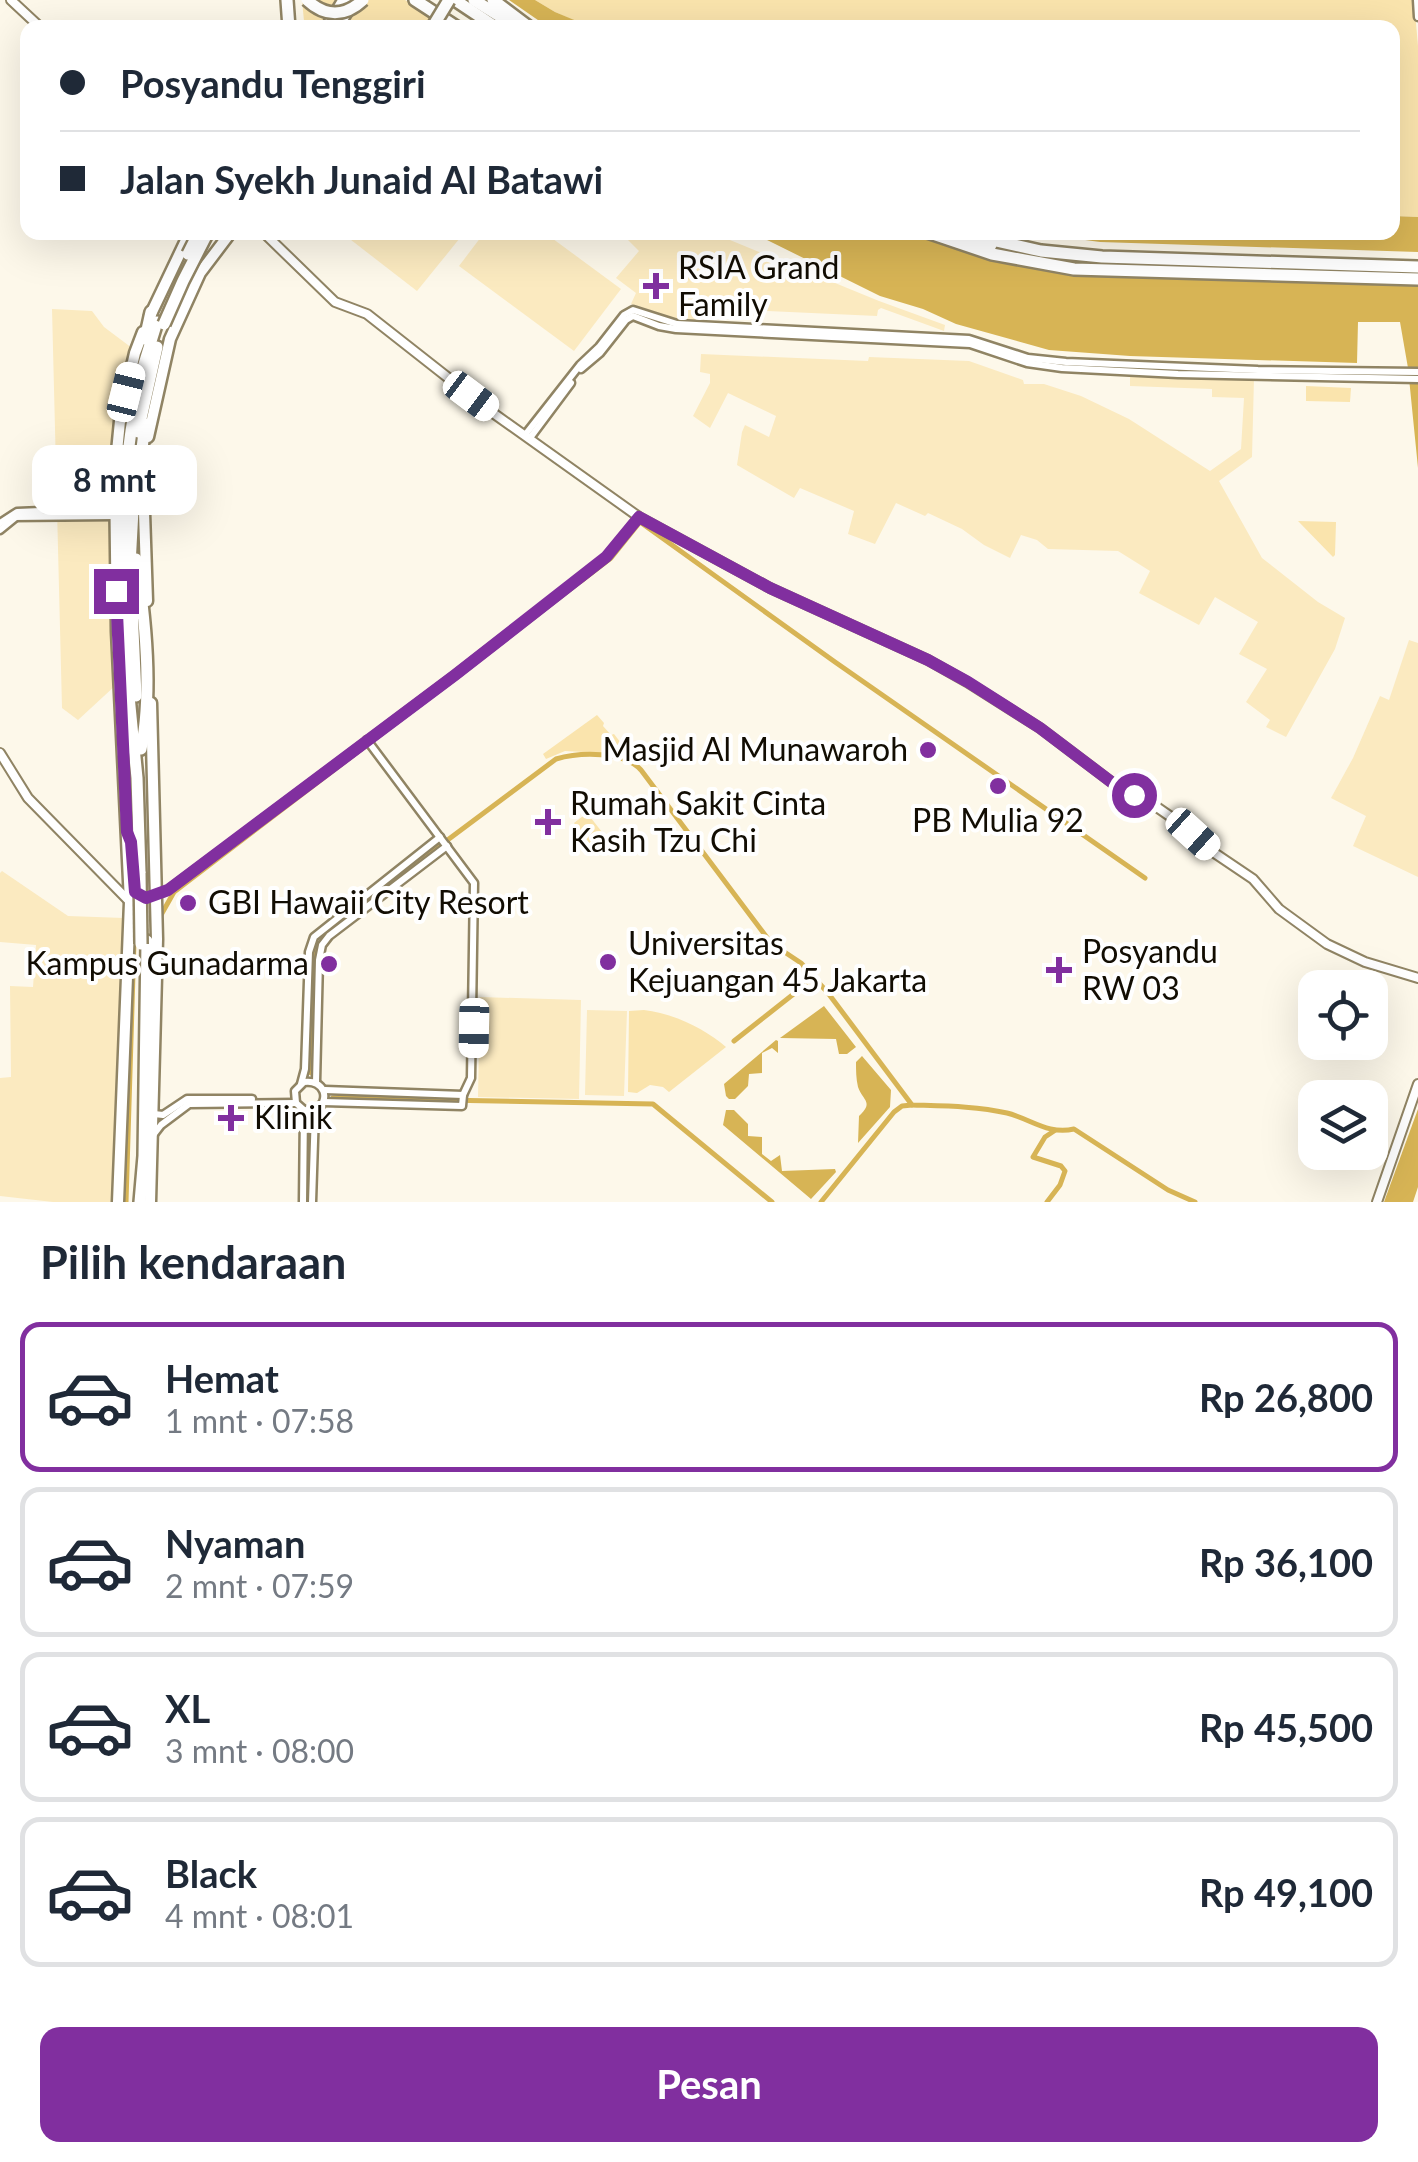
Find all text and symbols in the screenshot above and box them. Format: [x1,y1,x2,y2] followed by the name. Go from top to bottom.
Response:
[120,60,426,106] text: Posyandu Tenggiri
[120,156,603,202] text: Jalan Syekh Junaid Al Batawi
[678,247,839,323] place label: RSIA Grand Family
[643,273,669,299] marker: RSIA Grand Family
[104,359,148,425] car
[438,366,504,426] car
[34,446,198,516] callout: 8 mnt
[73,460,156,499] text: 8 mnt
[94,569,139,614] route end
[602,729,908,768] place label: Masjid Al Munawaroh
[917,739,939,761] marker: Masjid Al Munawaroh
[1112,773,1157,818] route start
[987,775,1009,797] marker: PB Mulia 92
[570,783,826,859] place label: Rumah Sakit Cinta Kasih Tzu Chi
[912,800,1084,839] place label: PB Mulia 92
[1161,803,1225,865] car
[535,809,561,835] marker: Rumah Sakit Cinta Kasih Tzu Chi
[208,882,529,921] place label: GBI Hawaii City Resort
[177,892,199,914] marker: GBI Hawaii City Resort
[628,923,927,999] place label: Universitas Kejuangan 45 Jakarta
[1082,931,1218,1007] place label: Posyandu RW 03
[25,943,309,982] place label: Kampus Gunadarma
[597,951,619,973] marker: Universitas Kejuangan 45 Jakarta
[318,953,340,975] marker: Kampus Gunadarma
[1046,957,1072,983] marker: Posyandu RW 03
[1298,970,1388,1170] map controls
[1298,970,1388,1060] button: locate
[458,998,490,1058] car
[1298,1080,1388,1170] button: layers
[254,1097,333,1136] place label: Klinik
[218,1105,244,1131] marker: Klinik
[40,1235,346,1289] text: Pilih kendaraan
[45,1352,135,1442] icon: car
[165,1355,279,1401] text: Hemat
[1199,1374,1373,1420] text: Rp 26,800
[165,1401,354,1440] text: 1 mnt · 07:58
[45,1517,135,1607] icon: car
[165,1520,305,1566] text: Nyaman
[1199,1539,1373,1585] text: Rp 36,100
[165,1566,354,1605] text: 2 mnt · 07:59
[45,1682,135,1772] icon: car
[165,1685,210,1731] text: XL
[1199,1704,1373,1750] text: Rp 45,500
[165,1731,354,1770] text: 3 mnt · 08:00
[45,1847,135,1937] icon: car
[165,1850,257,1896] text: Black
[1199,1869,1373,1915] text: Rp 49,100
[165,1896,354,1935] text: 4 mnt · 08:01
[40,2027,1378,2142] button: Pesan

